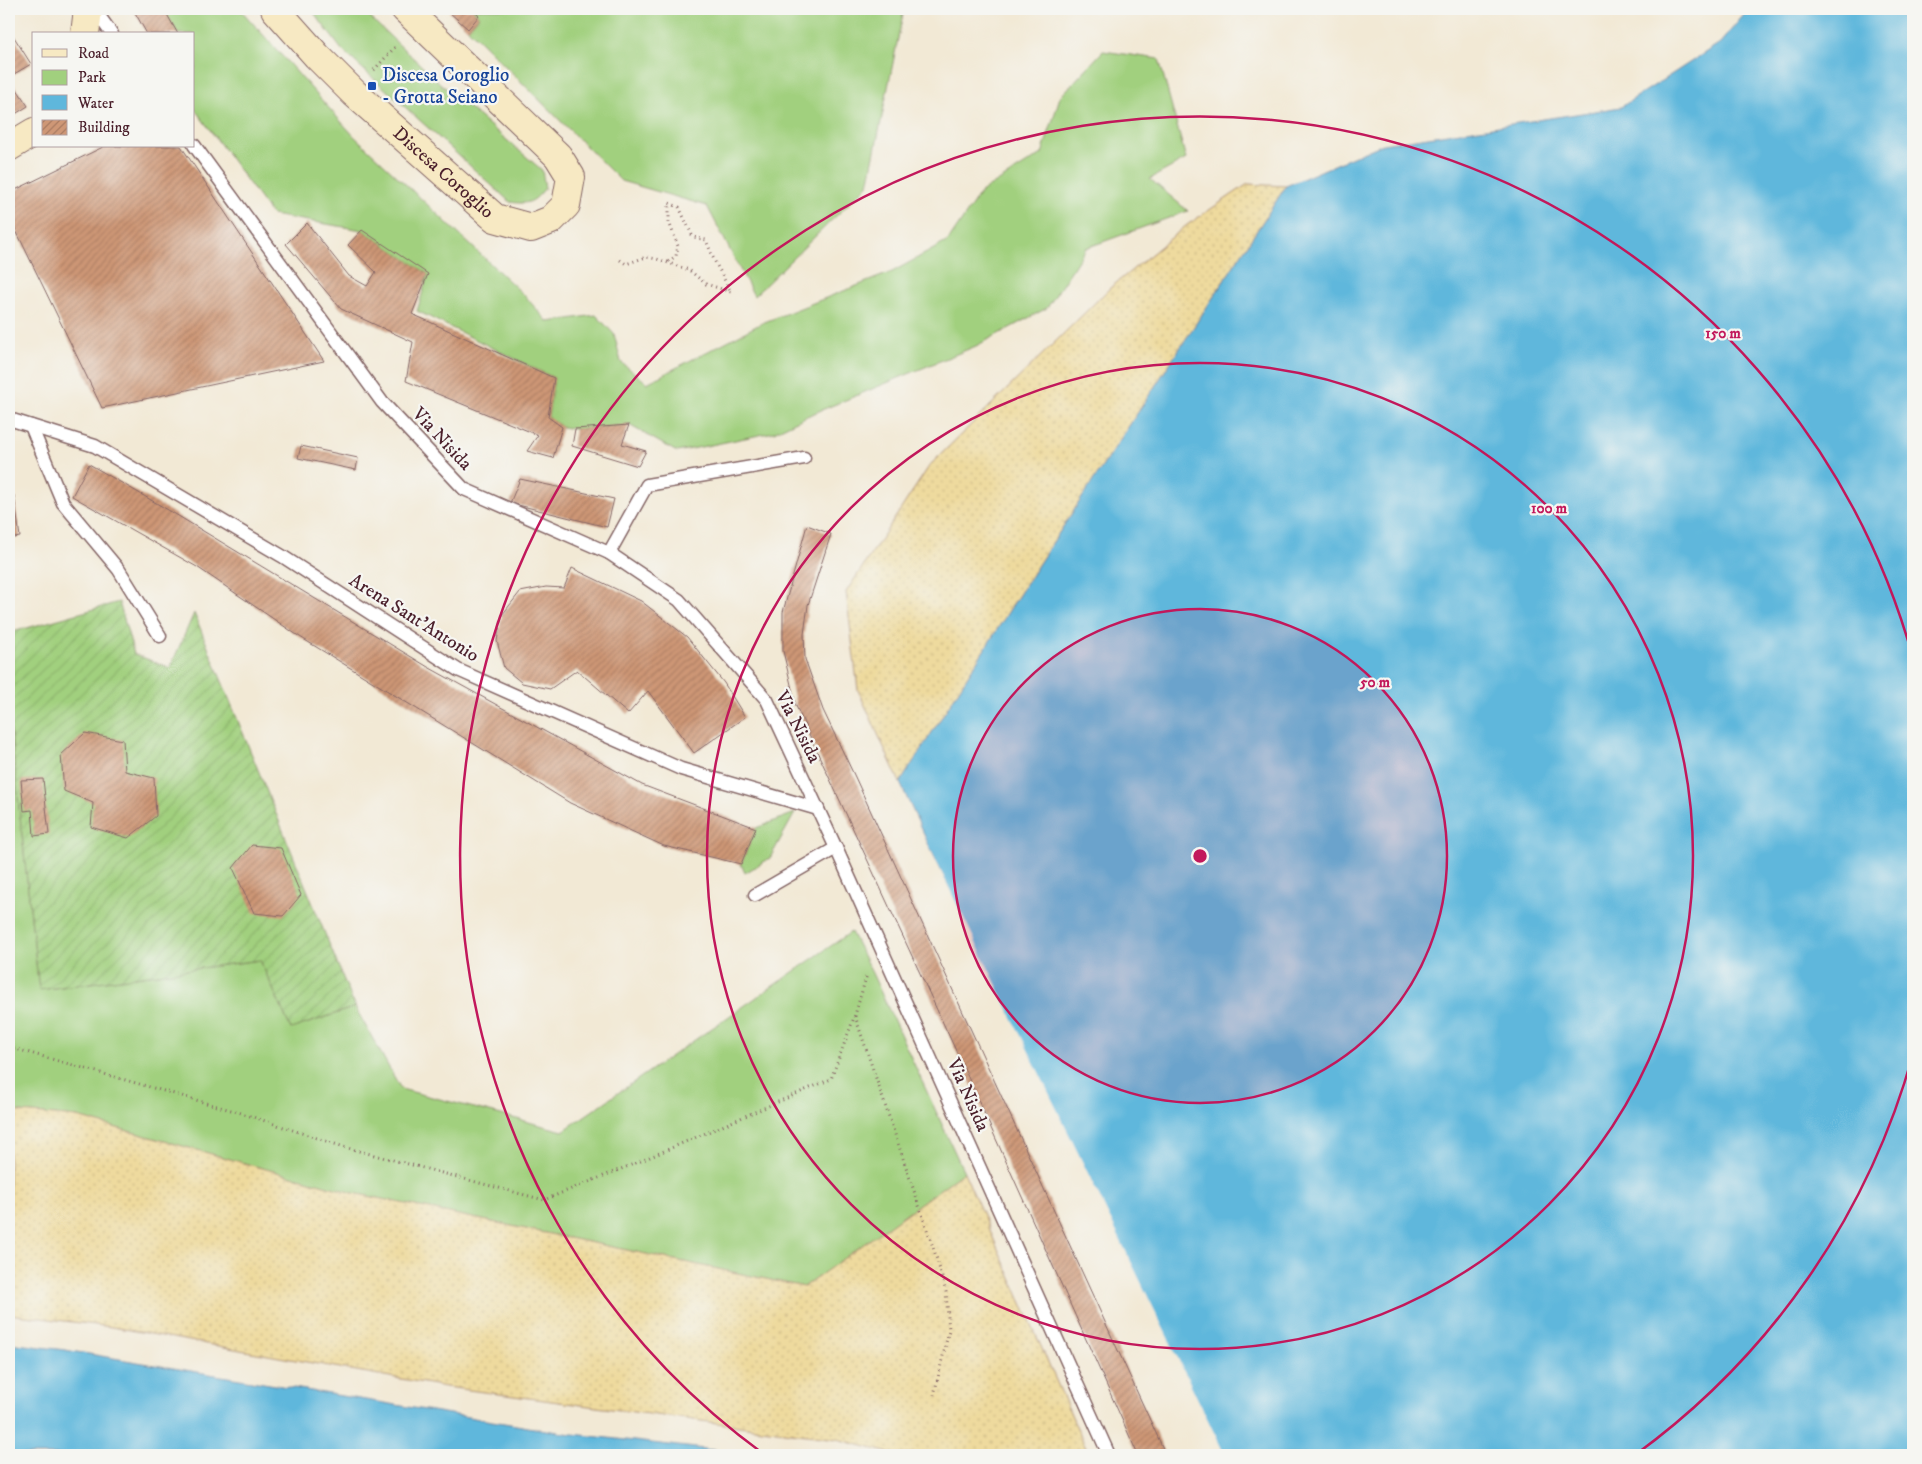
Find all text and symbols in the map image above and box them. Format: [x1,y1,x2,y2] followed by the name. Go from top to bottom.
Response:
[32,32,195,148] legend
[78,44,110,63] text: Road
[382,64,509,109] place label: Discesa Coroglio - Grotta Seiano
[78,68,107,87] text: Park
[366,80,378,92] marker: Discesa Coroglio - Grotta Seiano
[77,94,114,113] text: Water
[78,118,130,137] text: Building
[388,122,499,223] street label: Discesa Coroglio
[1705,324,1741,343] text: 150 m
[406,402,477,475] street label: Via Nisida
[1531,499,1568,518] text: 100 m
[345,569,483,667] street label: Arena Sant'Antonio
[1359,673,1391,692] text: 50 m
[770,686,826,767] street label: Via Nisida
[1191,847,1209,865] centre of rings
[941,1054,994,1135] street label: Via Nisida

